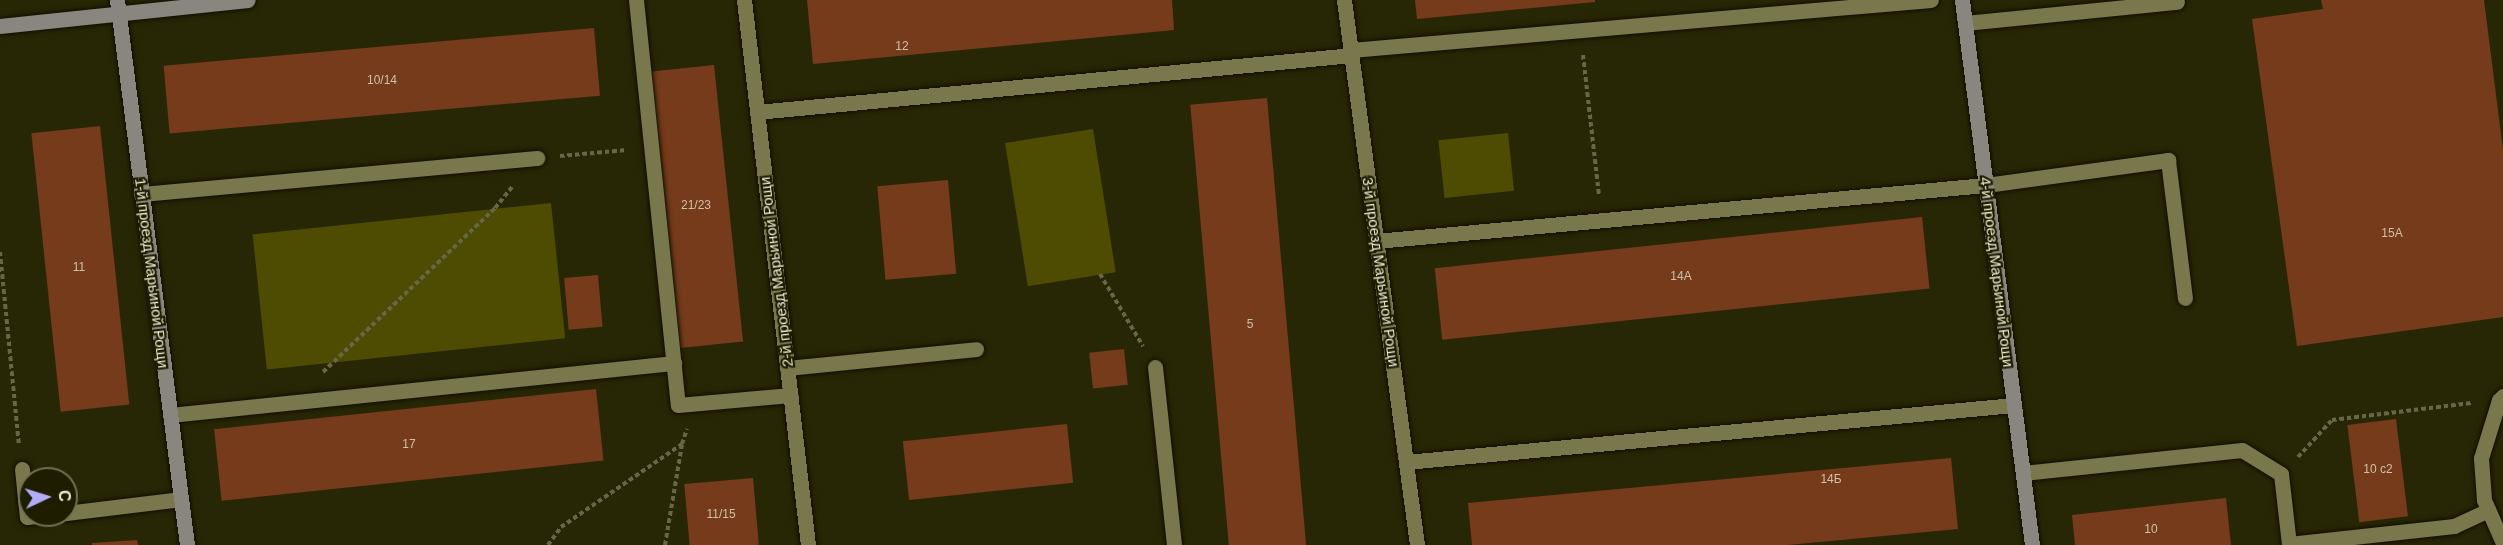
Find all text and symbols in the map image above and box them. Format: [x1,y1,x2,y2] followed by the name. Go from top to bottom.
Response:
[895,40,909,54] house number: 12
[367,74,397,88] house number: 10/14
[755,176,797,368] street label: 2-й проезд Марьиной Рощи
[1359,176,1403,368] street label: 3-й проезд Марьиной Рощи
[1976,176,2018,368] street label: 4-й проезд Марьиной Рощи
[131,177,173,369] street label: 1-й проезд Марьиной Рощи
[681,199,711,213] house number: 21/23
[2381,227,2403,241] house number: 15А
[73,261,85,275] house number: 11
[1670,270,1692,284] house number: 14А
[1247,318,1253,332] house number: 5
[402,438,416,452] house number: 17
[2363,463,2393,477] house number: 10 с2
[18,467,78,527] north arrow
[1820,473,1842,487] house number: 14Б
[56,489,73,502] text: С
[706,508,736,522] house number: 11/15
[2144,523,2158,537] house number: 10

